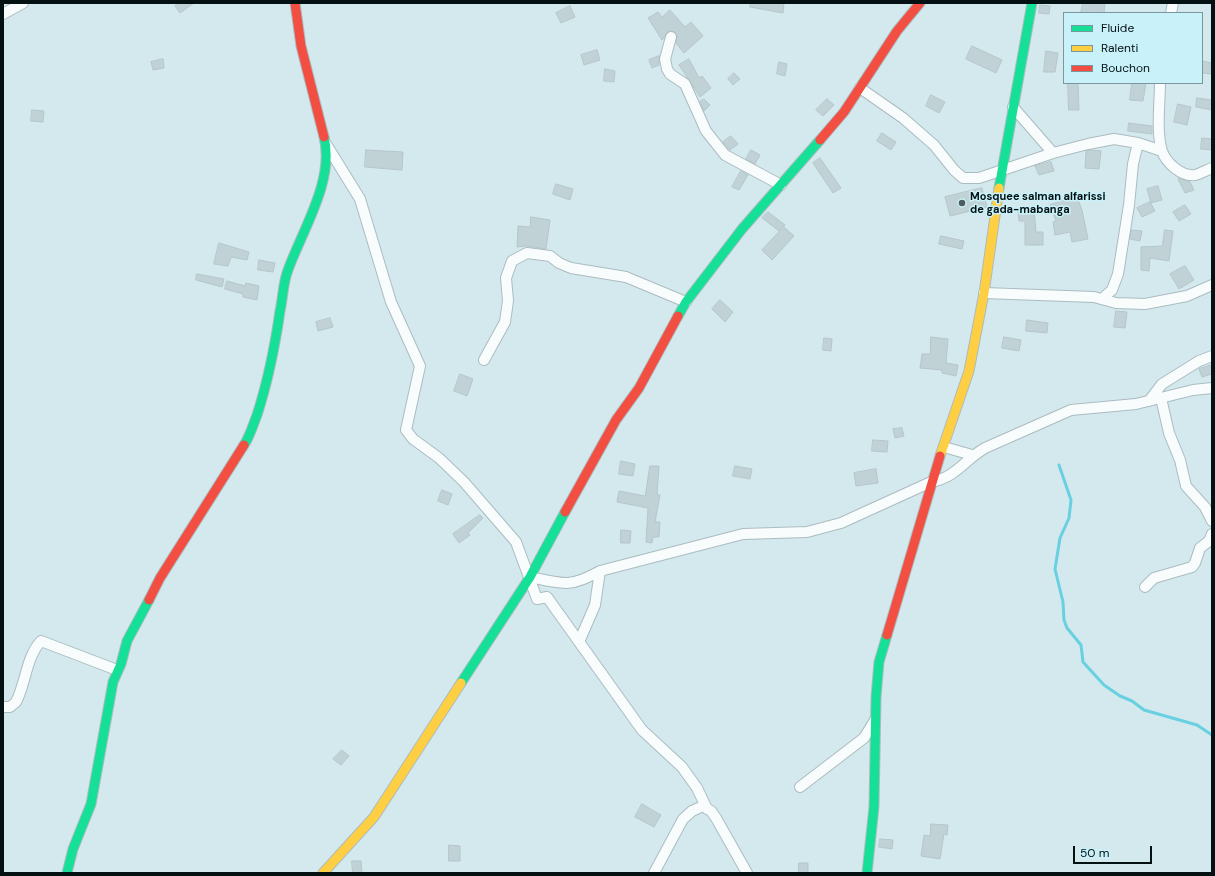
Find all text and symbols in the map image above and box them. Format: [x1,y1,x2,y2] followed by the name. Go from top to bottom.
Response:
[1063,12,1203,84] legend
[1101,20,1134,36] text: Fluide
[1101,40,1138,56] text: Ralenti
[1101,60,1150,76] text: Bouchon
[970,190,1105,216] place label: Mosquee salman alfarissi de gada-mabanga
[957,198,967,208] marker: Mosquee salman alfarissi de gada-mabanga
[1075,838,1154,864] scale bar
[1080,845,1109,861] text: 50 m

